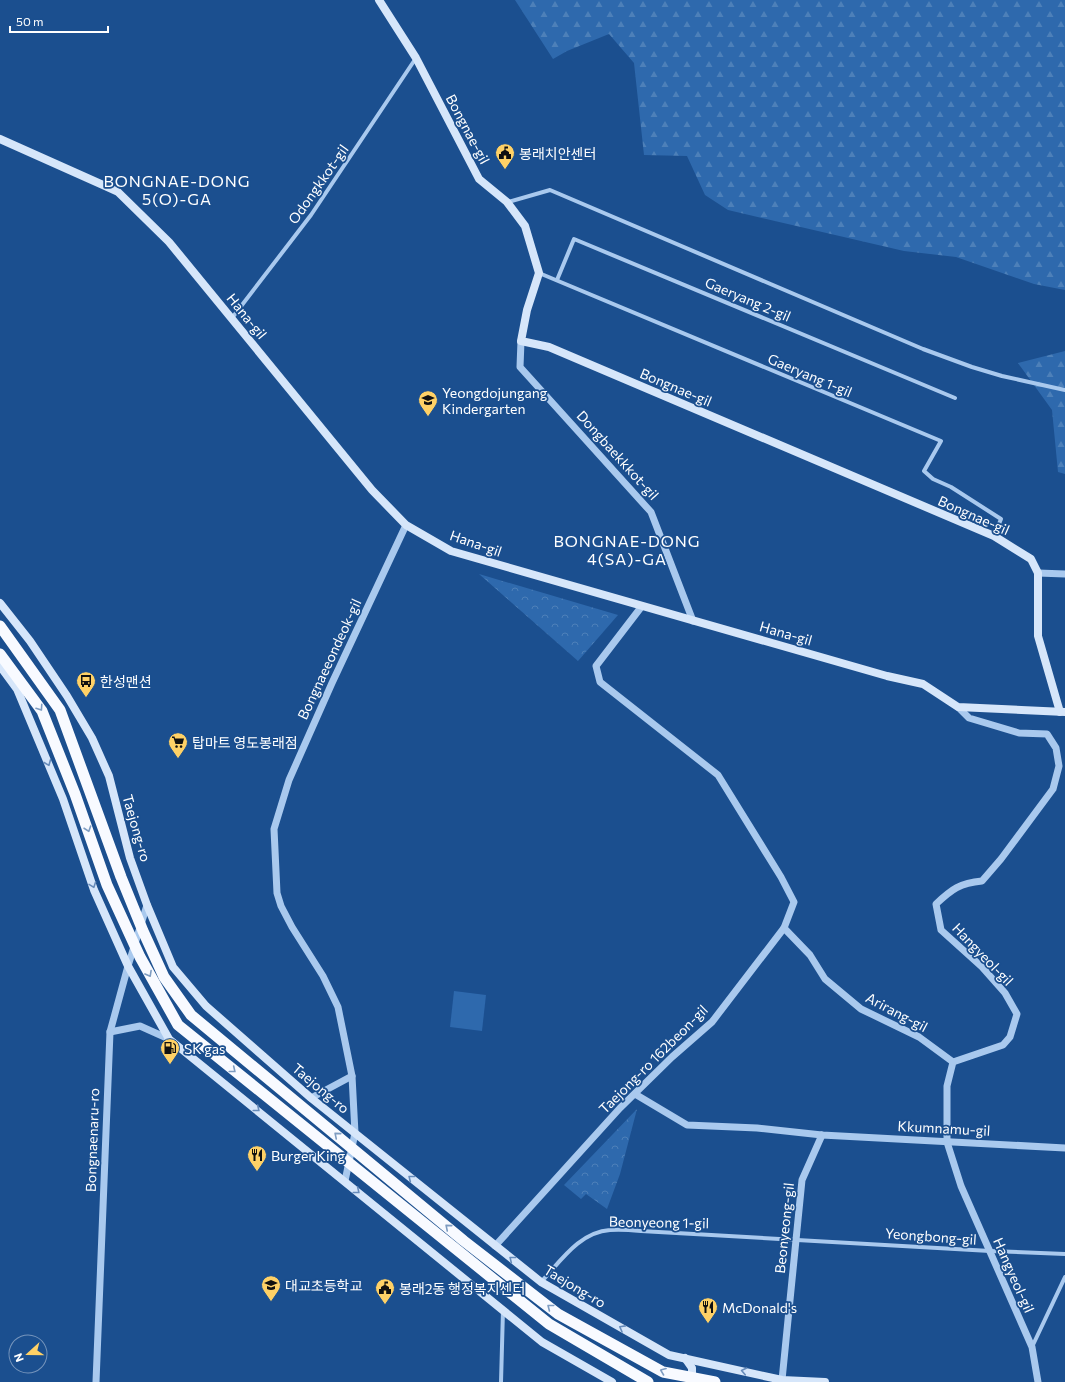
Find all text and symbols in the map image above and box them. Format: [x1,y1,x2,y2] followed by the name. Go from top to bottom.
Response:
[10,8,108,34] scale bar
[16,14,44,28] text: 50 m
[443,91,493,167] street label: Bongnae-gil
[284,141,352,227] street label: Odongkkot-gil
[494,142,516,170] public building icon: 봉래치안센터
[519,145,596,162] place label: 봉래치안센터
[103,171,251,208] district label: BONGNAE-DONG 5(O)-GA
[702,273,794,325] street label: Gaeryang 2-gil
[223,290,271,342] street label: Hana-gil
[765,350,855,400] street label: Gaeryang 1-gil
[638,364,714,410] street label: Bongnae-gil
[442,384,548,417] place label: Yeongdojungang Kindergarten
[417,389,439,417] school or university icon: Yeongdojungang Kindergarten
[573,407,663,503] street label: Dongbaekkkot-gil
[936,492,1012,538] street label: Bongnae-gil
[448,526,504,560] street label: Hana-gil
[553,531,701,568] district label: BONGNAE-DONG 4(SA)-GA
[294,596,364,722] street label: Bongnaeeondeok-gil
[758,617,814,649] street label: Hana-gil
[75,670,97,698] bus stop icon: 한성맨션
[100,673,152,690] place label: 한성맨션
[35,704,42,711] one-way arrow
[167,731,189,759] supermarket icon: 탑마트 영도봉래점
[192,734,298,751] place label: 탑마트 영도봉래점
[43,759,51,767] one-way arrow
[119,792,155,864] street label: Taejong-ro
[83,825,91,832] one-way arrow
[88,882,96,889] one-way arrow
[949,919,1017,989] street label: Hangyeol-gil
[145,970,152,977] one-way arrow
[863,989,931,1035] street label: Arirang-gil
[595,1001,711,1117] street label: Taejong-ro 162beon-gil
[159,1037,181,1065] fuel station icon: SK gas
[184,1040,225,1057] place label: SK gas
[289,1059,353,1117] street label: Taejong-ro
[229,1065,236,1072] one-way arrow
[82,1088,102,1192] street label: Bongnaenaru-ro
[252,1105,259,1112] one-way arrow
[897,1117,991,1139] street label: Kkumnamu-gil
[334,1133,341,1140] one-way arrow
[246,1144,268,1172] restaurant icon: Burger King
[271,1147,346,1164] place label: Burger King
[409,1176,416,1183] one-way arrow
[771,1182,797,1274] street label: Beonyeong-gil
[353,1187,360,1194] one-way arrow
[609,1213,709,1231] street label: Beonyeong 1-gil
[885,1224,977,1248] street label: Yeongbong-gil
[445,1225,452,1232] one-way arrow
[990,1235,1038,1315] street label: Hangyeol-gil
[510,1257,517,1264] one-way arrow
[541,1261,609,1311] street label: Taejong-ro
[260,1274,282,1302] school or university icon: 대교초등학교
[285,1277,362,1294] place label: 대교초등학교
[374,1277,396,1305] public building icon: 봉래2동 행정복지센터
[399,1280,525,1297] place label: 봉래2동 행정복지센터
[697,1296,719,1324] restaurant icon: McDonald's
[722,1299,797,1316] place label: McDonald's
[547,1305,554,1312] one-way arrow
[619,1326,626,1333] one-way arrow
[8,1334,48,1374] north arrow
[11,1352,26,1364] text: N
[660,1368,667,1376] one-way arrow
[740,1368,747,1376] one-way arrow

